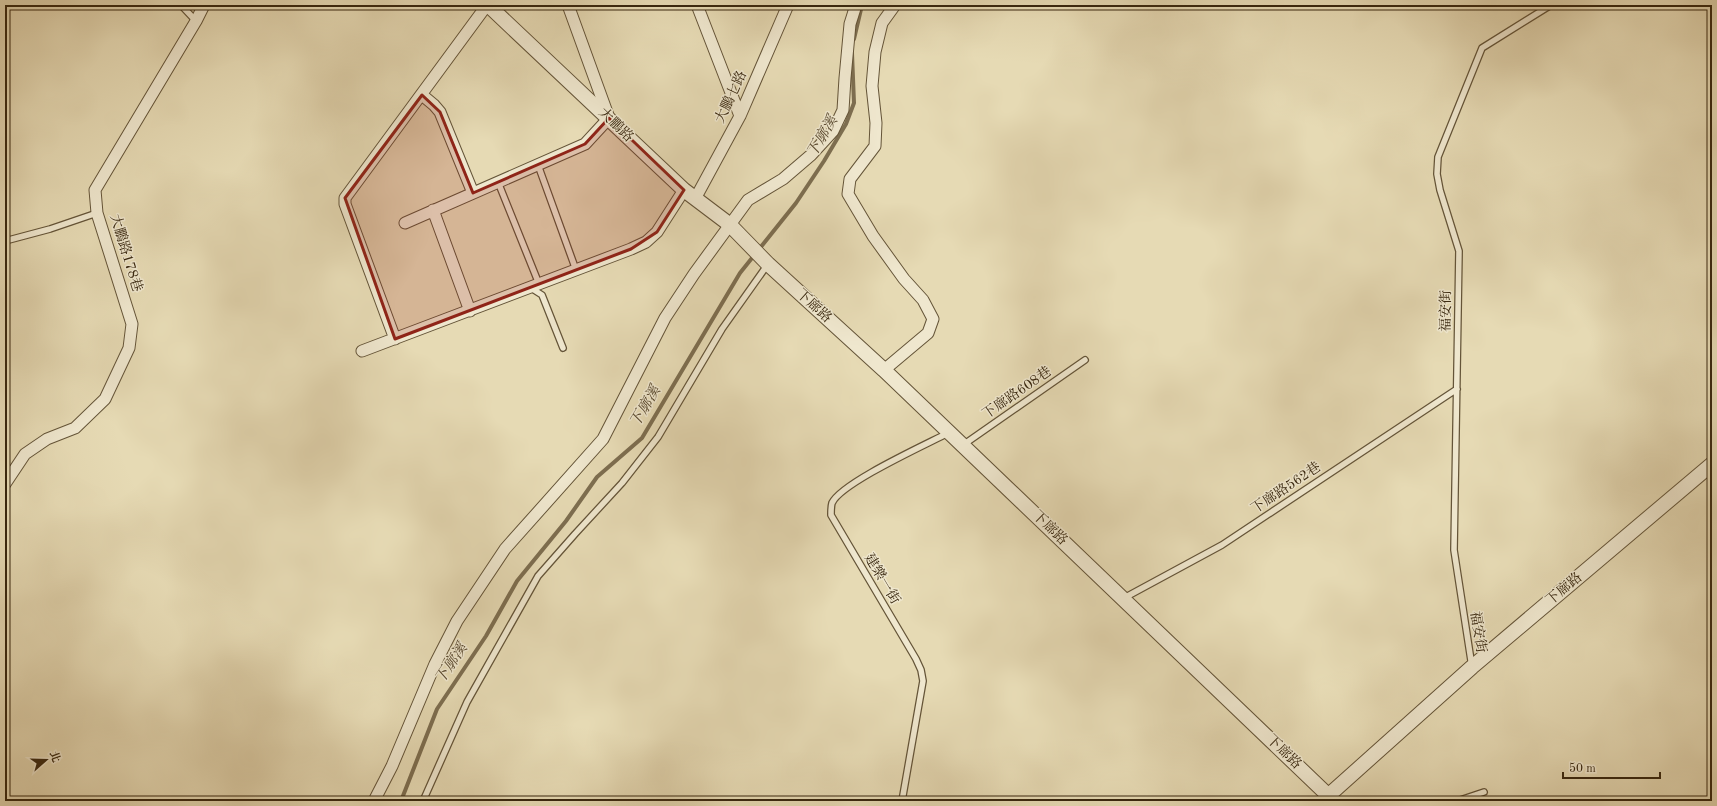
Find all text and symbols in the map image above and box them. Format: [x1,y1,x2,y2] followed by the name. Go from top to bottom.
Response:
[712,68,749,125] street label: 大鵬七路
[596,105,637,145] street label: 大鵬路
[803,111,842,160] water label: 下廓溪
[108,212,145,293] street label: 大鵬路178巷
[794,286,835,325] street label: 下廍路
[1438,290,1453,332] street label: 福安街
[979,363,1054,422] street label: 下廍路608巷
[626,381,665,430] water label: 下廓溪
[1248,459,1323,516] street label: 下廍路562巷
[1030,508,1071,548] street label: 下廍路
[862,551,903,607] street label: 建樂一街
[1543,569,1585,608] street label: 下廍路
[1468,610,1489,654] street label: 福安街
[432,638,472,687] water label: 下廓溪
[1264,732,1305,772] street label: 下廍路
[26,740,66,780] north arrow
[47,749,63,764] text: 北
[1563,754,1660,780] scale bar
[1569,762,1596,775] text: 50 m

